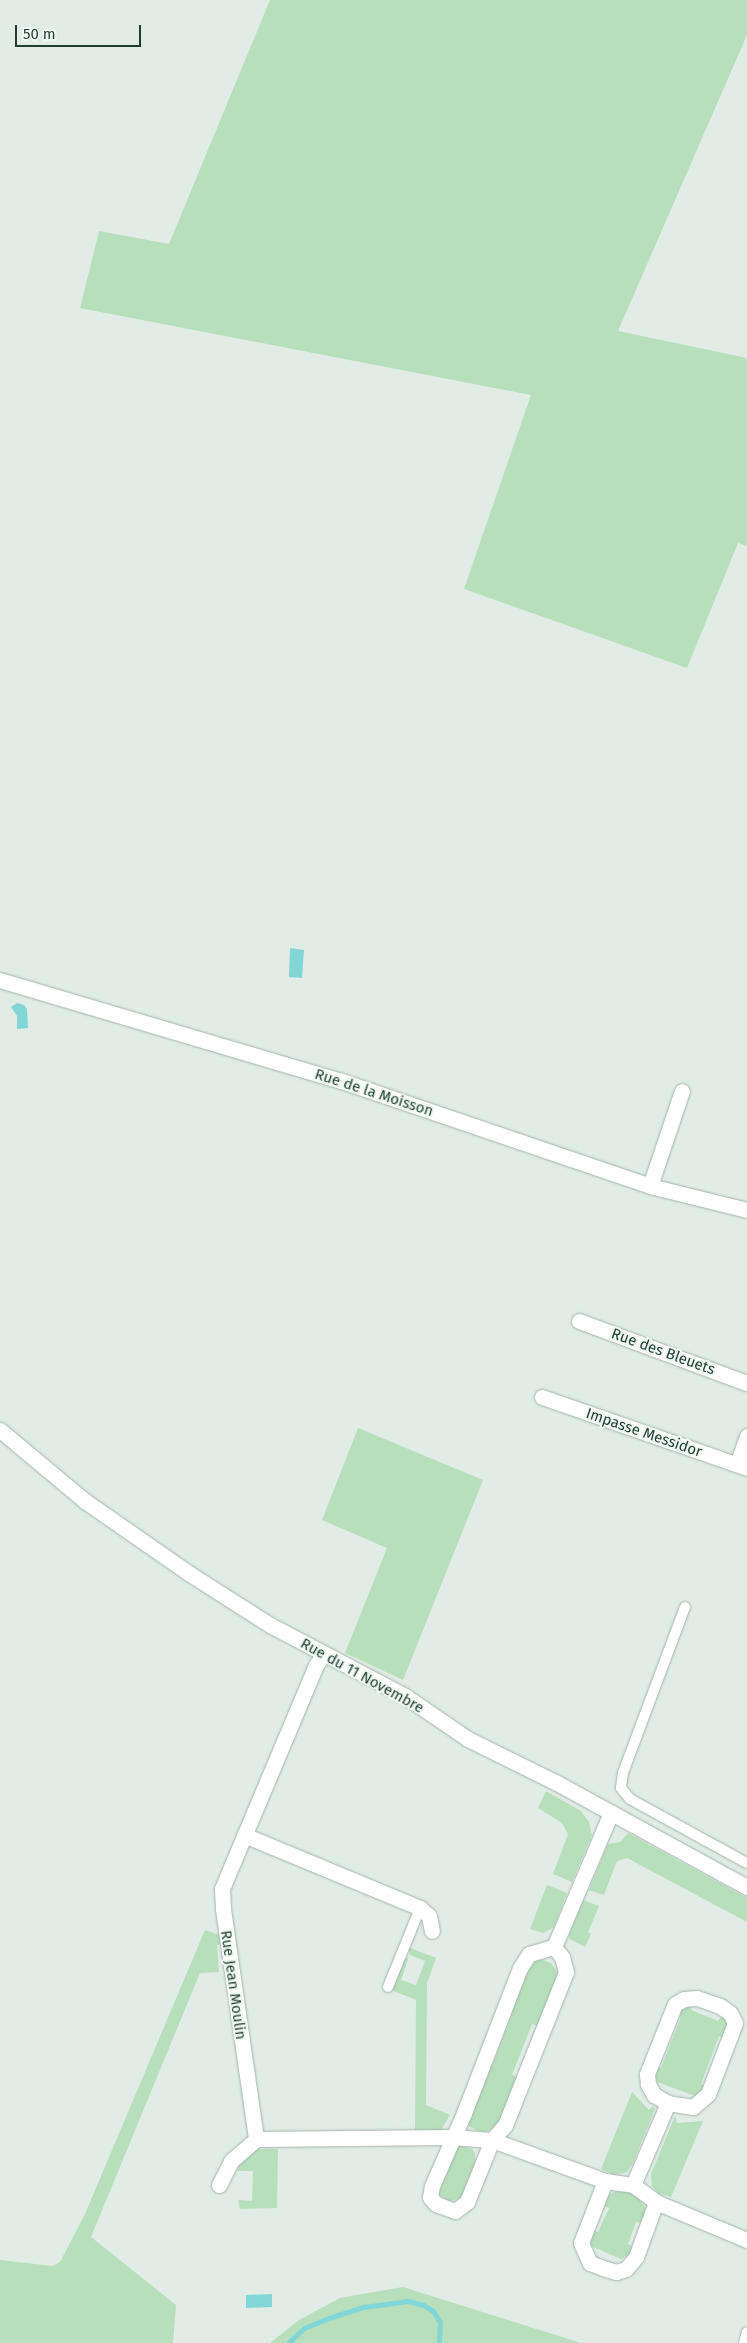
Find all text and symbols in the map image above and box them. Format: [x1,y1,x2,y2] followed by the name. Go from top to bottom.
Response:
[18,15,144,47] scale bar
[23,25,56,43] text: 50 m
[312,1065,436,1121] street label: Rue de la Moisson
[609,1325,717,1379] street label: Rue des Bleuets
[584,1405,704,1461] street label: Impasse Messidor
[297,1635,427,1717] street label: Rue du 11 Novembre
[216,1929,250,2041] street label: Rue Jean Moulin

